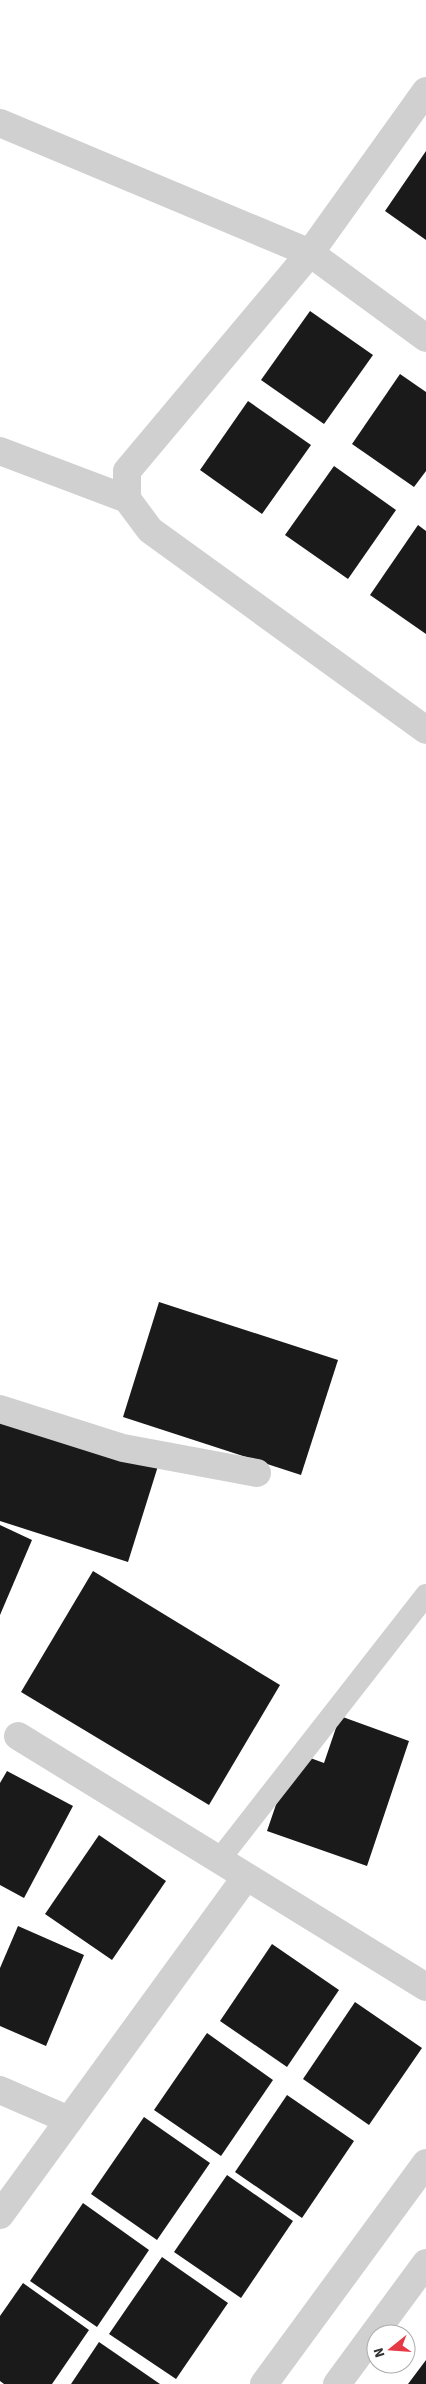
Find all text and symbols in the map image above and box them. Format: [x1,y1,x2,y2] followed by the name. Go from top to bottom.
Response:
[366,2324,416,2374] north arrow
[369,2345,390,2360] text: N

